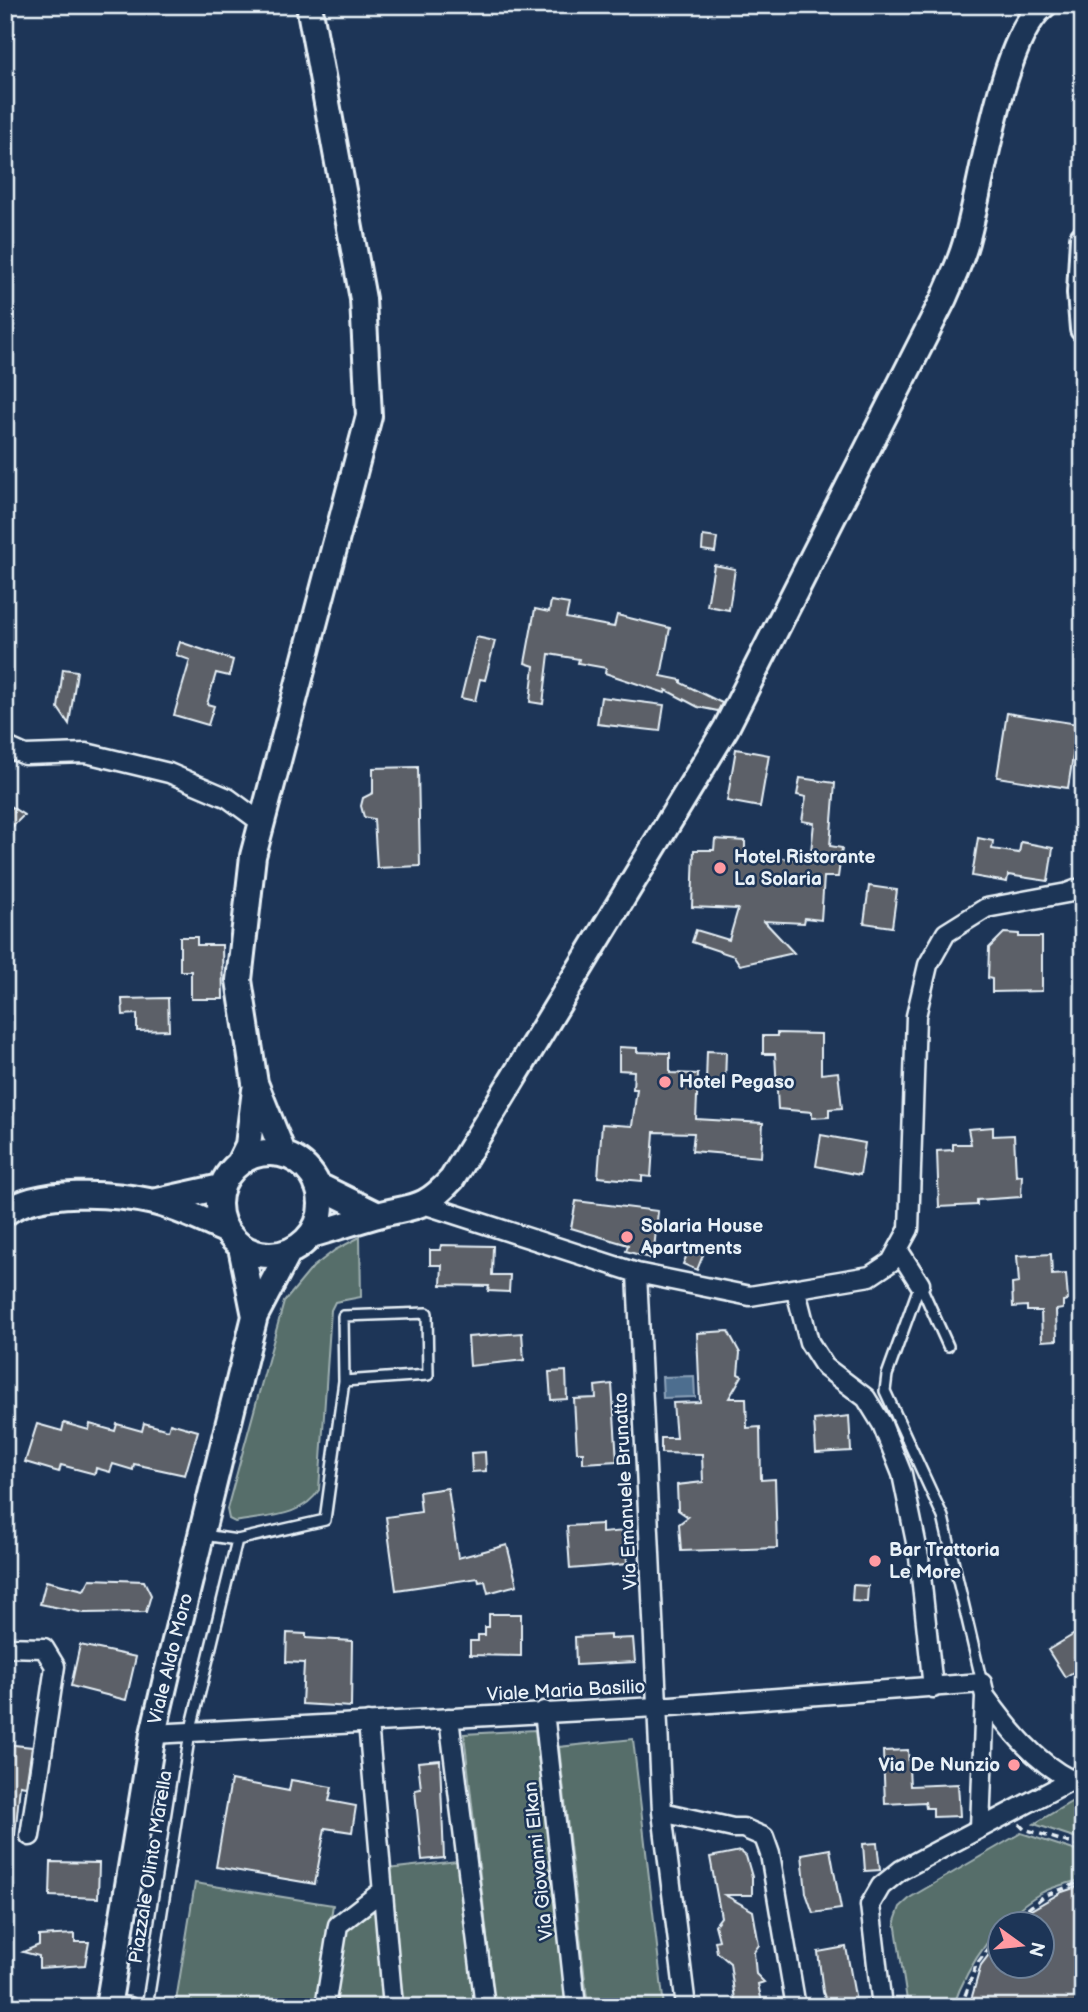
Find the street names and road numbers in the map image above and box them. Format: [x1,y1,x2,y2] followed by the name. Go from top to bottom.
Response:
[609,1392,643,1590] street label: Via Emanuele Brunatto
[144,1591,198,1727] street label: Viale Aldo Moro
[486,1675,646,1707] street label: Viale Maria Basilio
[124,1769,178,1965] street label: Piazzale Olinto Marella
[519,1781,559,1941] street label: Via Giovanni Elkan

